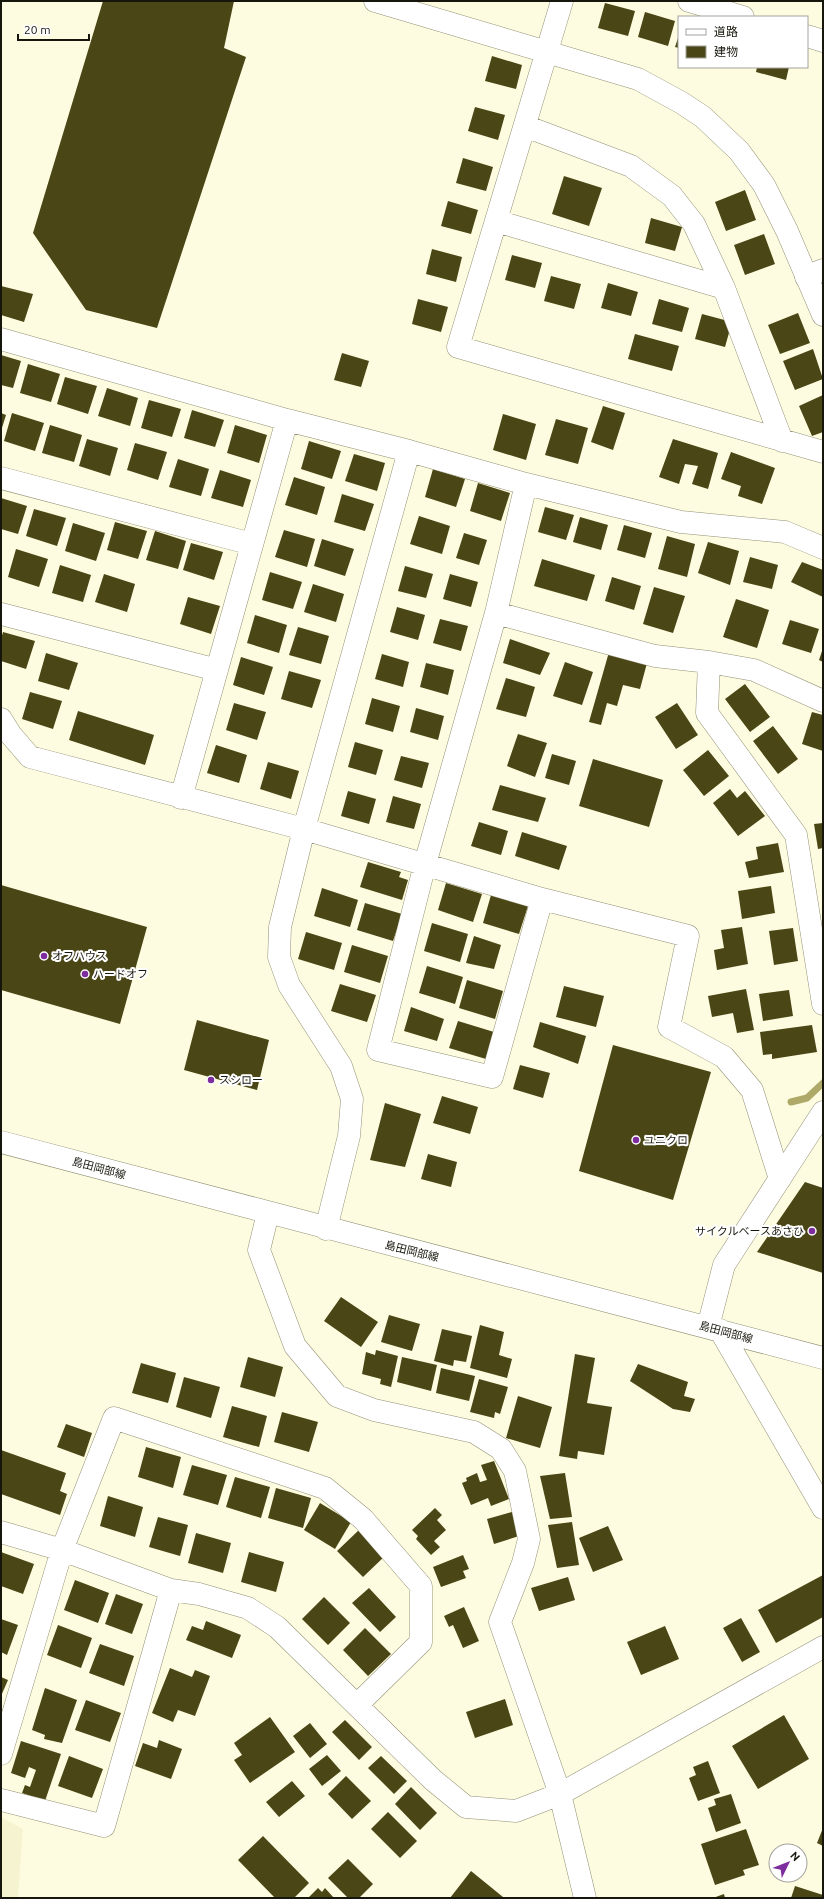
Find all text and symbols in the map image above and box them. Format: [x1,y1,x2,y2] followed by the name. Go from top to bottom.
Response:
[18,16,89,42] scale bar
[678,16,808,68] legend
[24,23,51,36] text: 20 m
[714,25,738,38] text: 道路
[714,45,738,58] text: 建物
[52,950,107,962] place label: オフハウス
[39,951,49,961] marker: オフハウス
[93,968,148,980] place label: ハードオフ
[80,969,90,979] marker: ハードオフ
[219,1074,263,1086] place label: スシロー
[206,1075,216,1085] marker: スシロー
[644,1134,688,1146] place label: ユニクロ
[631,1135,641,1145] marker: ユニクロ
[71,1155,127,1181] street label: 島田岡部線
[695,1225,804,1237] place label: サイクルベースあさひ
[807,1226,817,1236] marker: サイクルベースあさひ
[384,1239,440,1263] street label: 島田岡部線
[698,1319,754,1345] street label: 島田岡部線
[768,1843,808,1883] north arrow
[788,1849,803,1863] text: N

